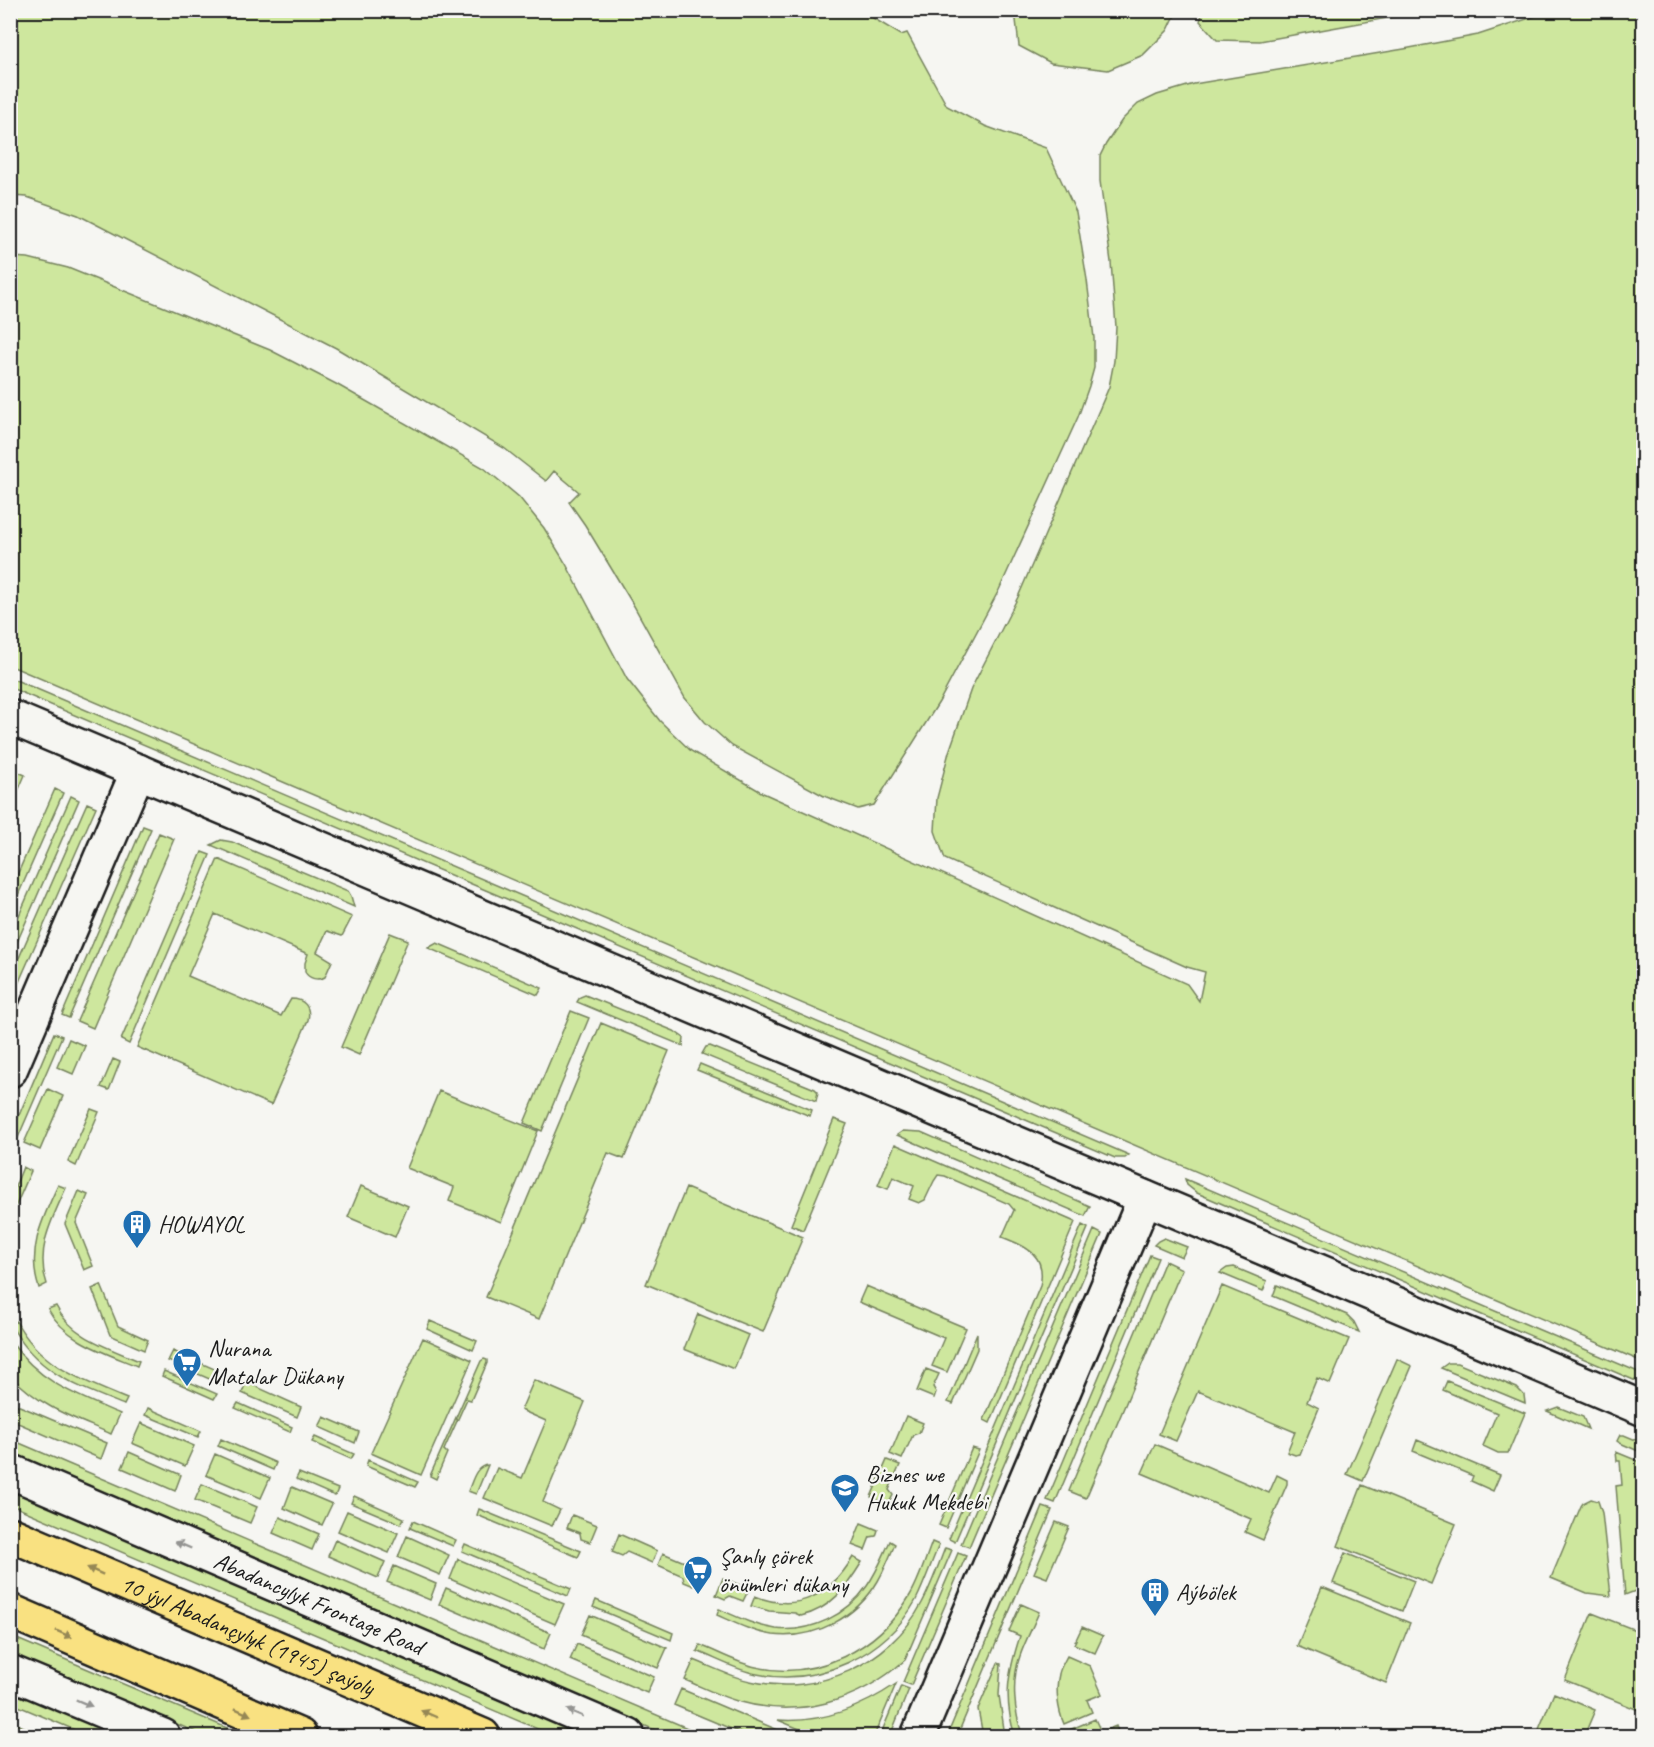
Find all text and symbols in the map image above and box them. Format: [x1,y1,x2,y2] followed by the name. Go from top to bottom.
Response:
[121,1208,153,1250] building icon: HOWAYOL
[158,1209,245,1239] place label: HOWAYOL
[208,1333,344,1391] place label: Nurana Matalar Dükany
[171,1346,203,1388] supermarket icon: Nurana Matalar Dükany
[866,1459,989,1517] place label: Biznes we Hukuk Mekdebi
[829,1472,861,1514] school or university icon: Biznes we Hukuk Mekdebi
[174,1540,192,1550] one-way arrow
[719,1541,850,1599] place label: Şanly çörek önümleri dükany
[210,1545,431,1663] street label: Abadancylyk Frontage Road
[682,1554,714,1596] supermarket icon: Şanly çörek önümleri dükany
[86,1566,104,1576] one-way arrow
[116,1568,380,1703] street label: 10 ýyl Abadançylyk (1945) şaýoly
[1139,1576,1171,1618] building icon: Aýbölek
[1176,1577,1238,1607] place label: Aýbölek
[56,1629,74,1639] one-way arrow
[75,1698,93,1708] one-way arrow
[234,1708,252,1717] one-way arrow
[420,1708,438,1718] one-way arrow
[566,1709,583,1718] one-way arrow

